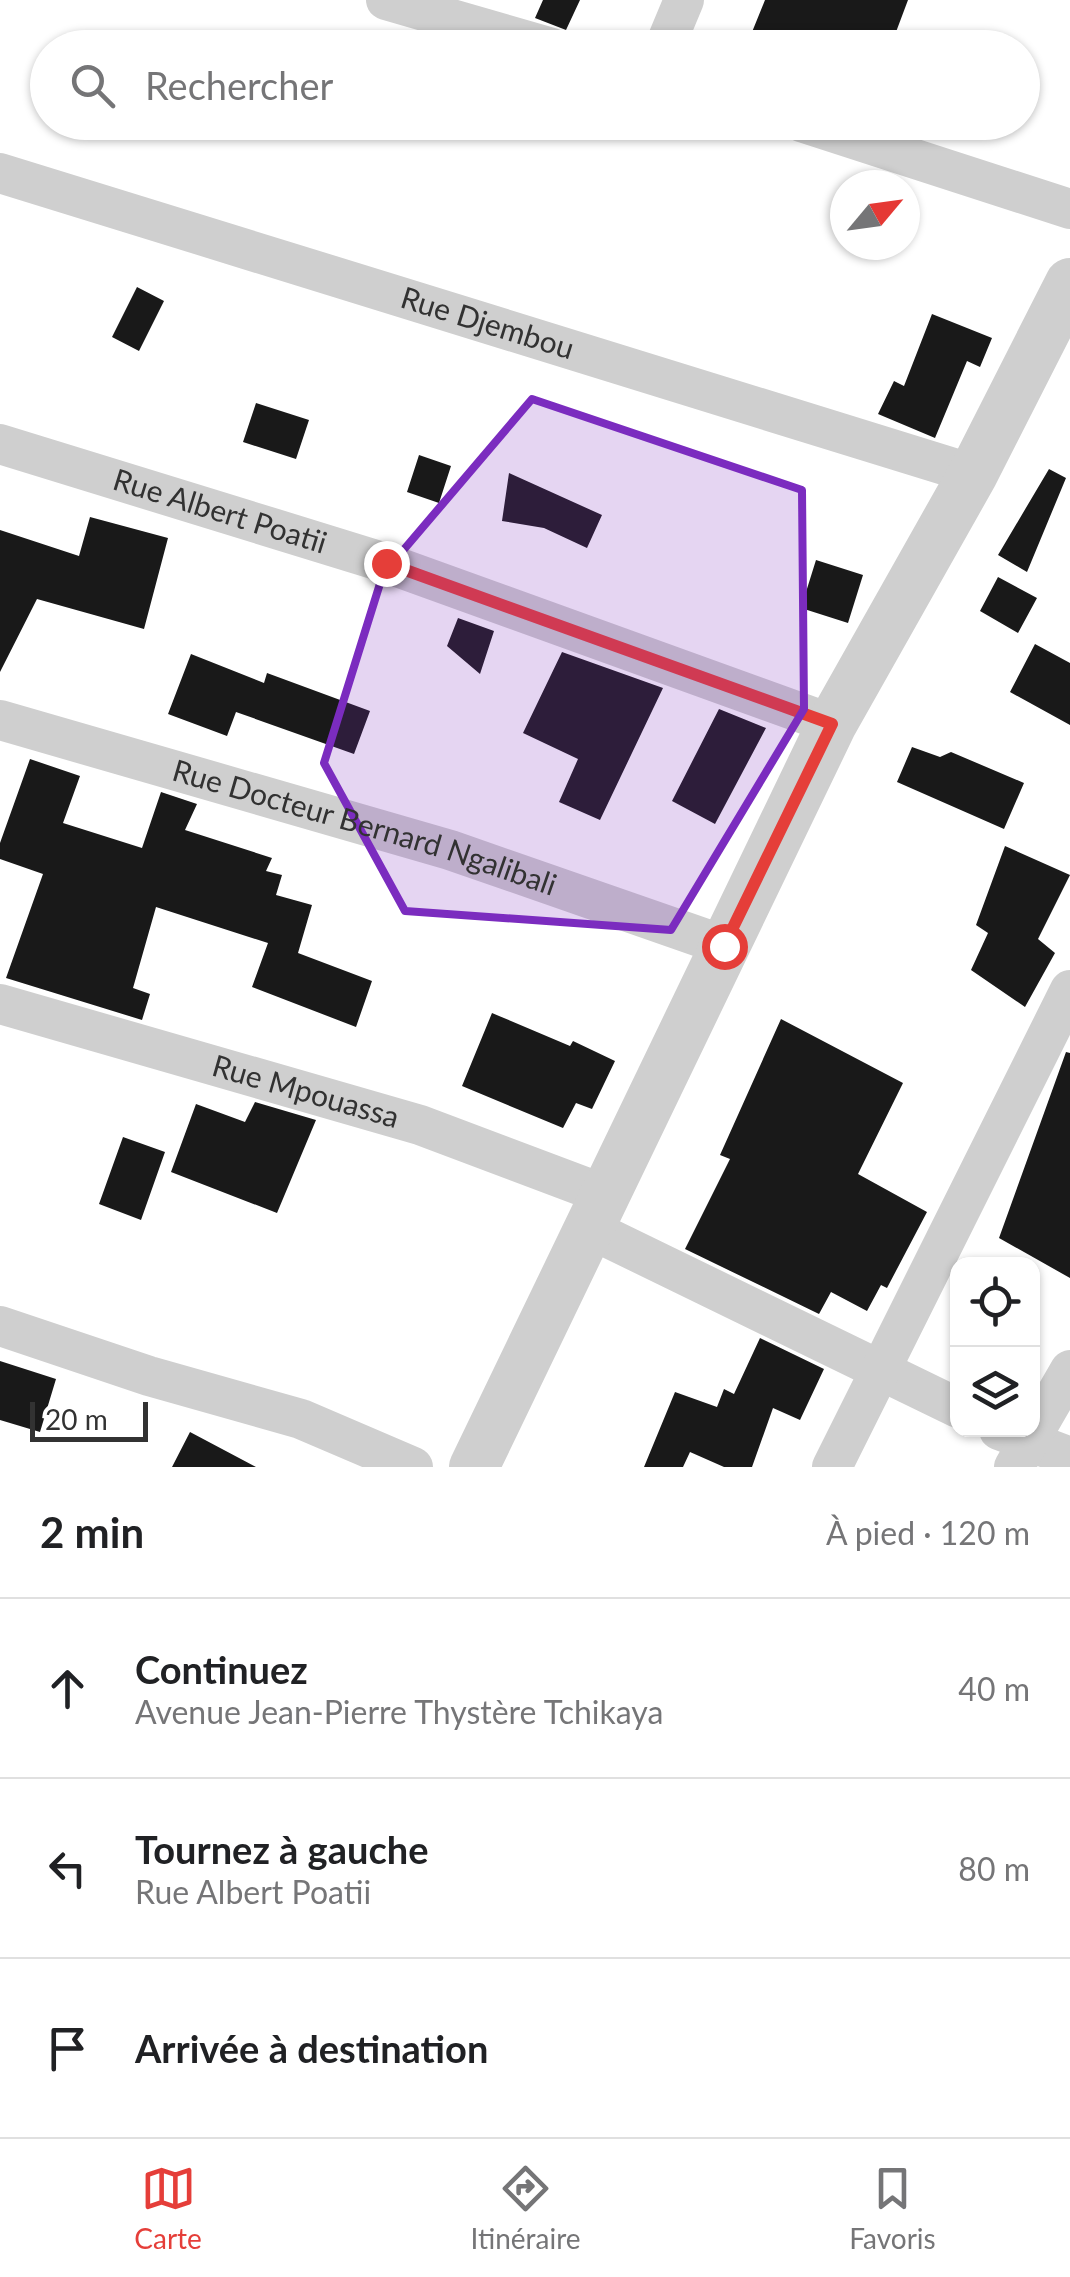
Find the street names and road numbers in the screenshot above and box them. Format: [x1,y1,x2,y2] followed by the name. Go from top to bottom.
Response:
[397,278,579,365] street label: Rue Djembou
[109,460,332,560] street label: Rue Albert Poatii
[169,751,562,902] street label: Rue Docteur Bernard Ngalibali
[209,1046,404,1134] street label: Rue Mpouassa

